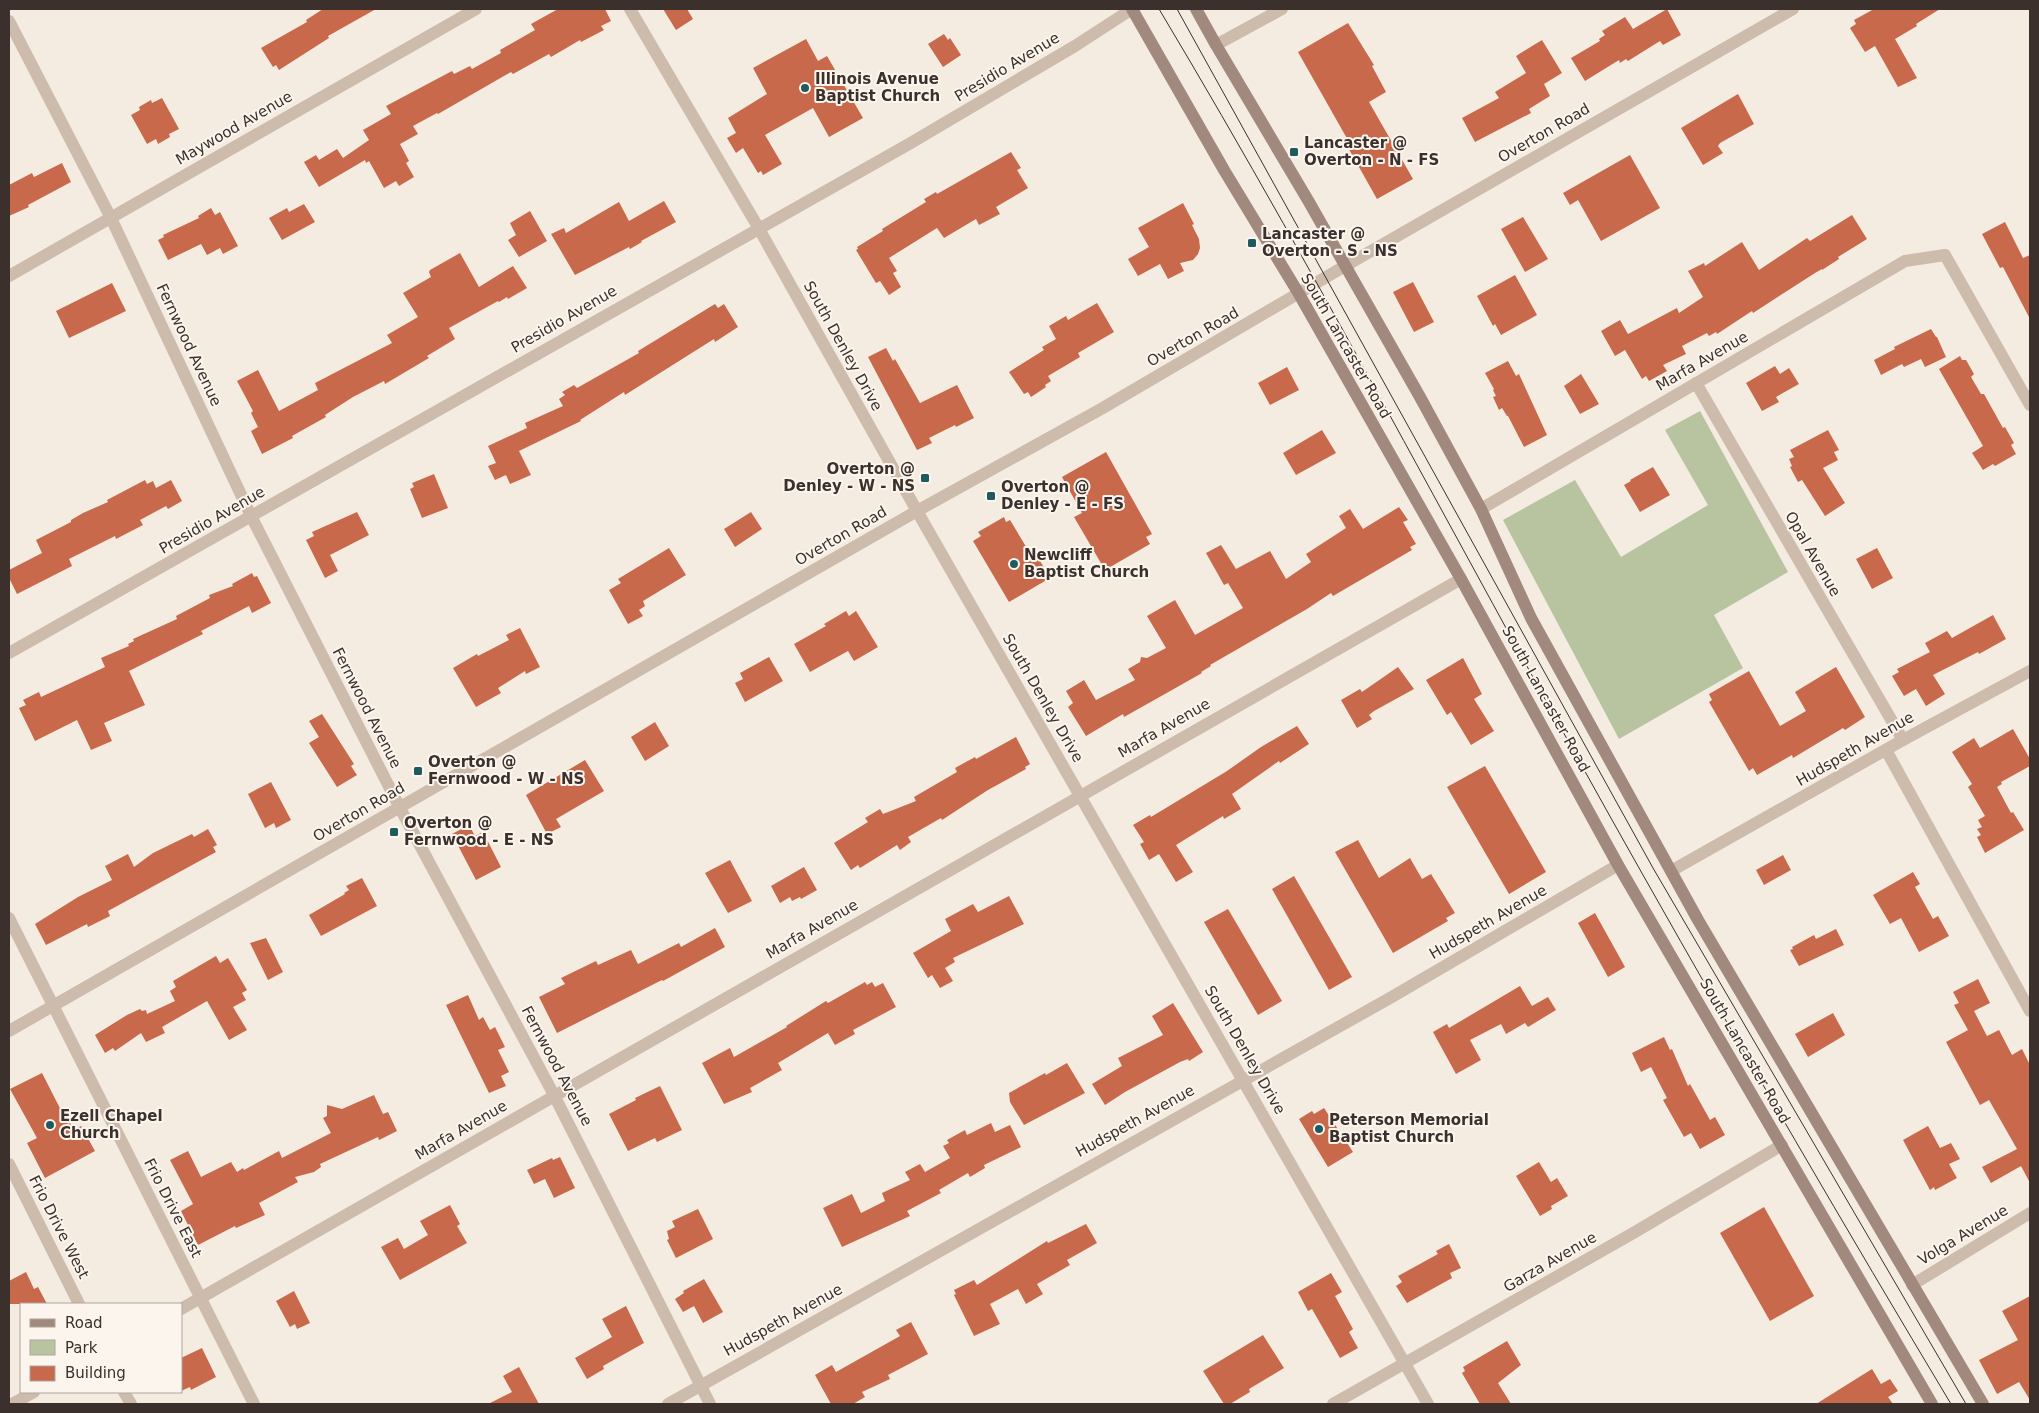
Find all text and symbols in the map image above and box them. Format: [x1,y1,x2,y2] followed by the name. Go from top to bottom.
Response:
[951,29,1063,105] street label: Presidio Avenue
[815,70,940,105] place label: Illinois Avenue Baptist Church
[799,82,811,94] marker: Illinois Avenue Baptist Church
[172,87,296,169] street label: Maywood Avenue
[1495,99,1593,167] street label: Overton Road
[1304,134,1439,169] place label: Lancaster @ Overton - N - FS
[1288,146,1300,158] marker: Lancaster @ Overton - N - FS
[1262,225,1398,260] place label: Lancaster @ Overton - S - NS
[1246,237,1258,249] marker: Lancaster @ Overton - S - NS
[1297,270,1395,422] street label: South Lancaster Road
[800,278,886,414] street label: South Denley Drive
[153,281,225,409] street label: Fernwood Avenue
[508,281,620,357] street label: Presidio Avenue
[1144,303,1242,371] street label: Overton Road
[1653,327,1751,395] street label: Marfa Avenue
[783,460,915,495] place label: Overton @ Denley - W - NS
[919,472,931,484] marker: Overton @ Denley - W - NS
[1001,478,1124,513] place label: Overton @ Denley - E - FS
[156,482,268,558] street label: Presidio Avenue
[985,490,997,502] marker: Overton @ Denley - E - FS
[792,502,890,570] street label: Overton Road
[1781,508,1845,600] street label: Opal Avenue
[1024,546,1149,581] place label: Newcliff Baptist Church
[1008,558,1020,570] marker: Newcliff Baptist Church
[1498,623,1594,775] street label: South Lancaster Road
[999,630,1087,766] street label: South Denley Drive
[329,645,405,771] street label: Fernwood Avenue
[1115,694,1213,762] street label: Marfa Avenue
[1793,708,1917,790] street label: Hudspeth Avenue
[428,753,584,788] place label: Overton @ Fernwood - W - NS
[412,765,424,777] marker: Overton @ Fernwood - W - NS
[310,778,408,846] street label: Overton Road
[404,814,554,849] place label: Overton @ Fernwood - E - NS
[388,826,400,838] marker: Overton @ Fernwood - E - NS
[1426,881,1550,963] street label: Hudspeth Avenue
[763,895,861,963] street label: Marfa Avenue
[1696,975,1794,1127] street label: South Lancaster Road
[1201,982,1289,1118] street label: South Denley Drive
[518,1003,596,1129] street label: Fernwood Avenue
[1073,1081,1197,1161] street label: Hudspeth Avenue
[412,1096,510,1164] street label: Marfa Avenue
[60,1107,163,1142] place label: Ezell Chapel Church
[1329,1111,1489,1146] place label: Peterson Memorial Baptist Church
[44,1119,56,1131] marker: Ezell Chapel Church
[1313,1123,1325,1135] marker: Peterson Memorial Baptist Church
[140,1155,206,1261] street label: Frio Drive East
[25,1172,93,1282] street label: Frio Drive West
[1915,1201,2011,1269] street label: Volga Avenue
[1500,1228,1600,1296] street label: Garza Avenue
[721,1280,845,1360] street label: Hudspeth Avenue
[20,1303,182,1393] legend
[65,1314,103,1332] text: Road
[65,1339,98,1357] text: Park
[65,1364,126,1382] text: Building

